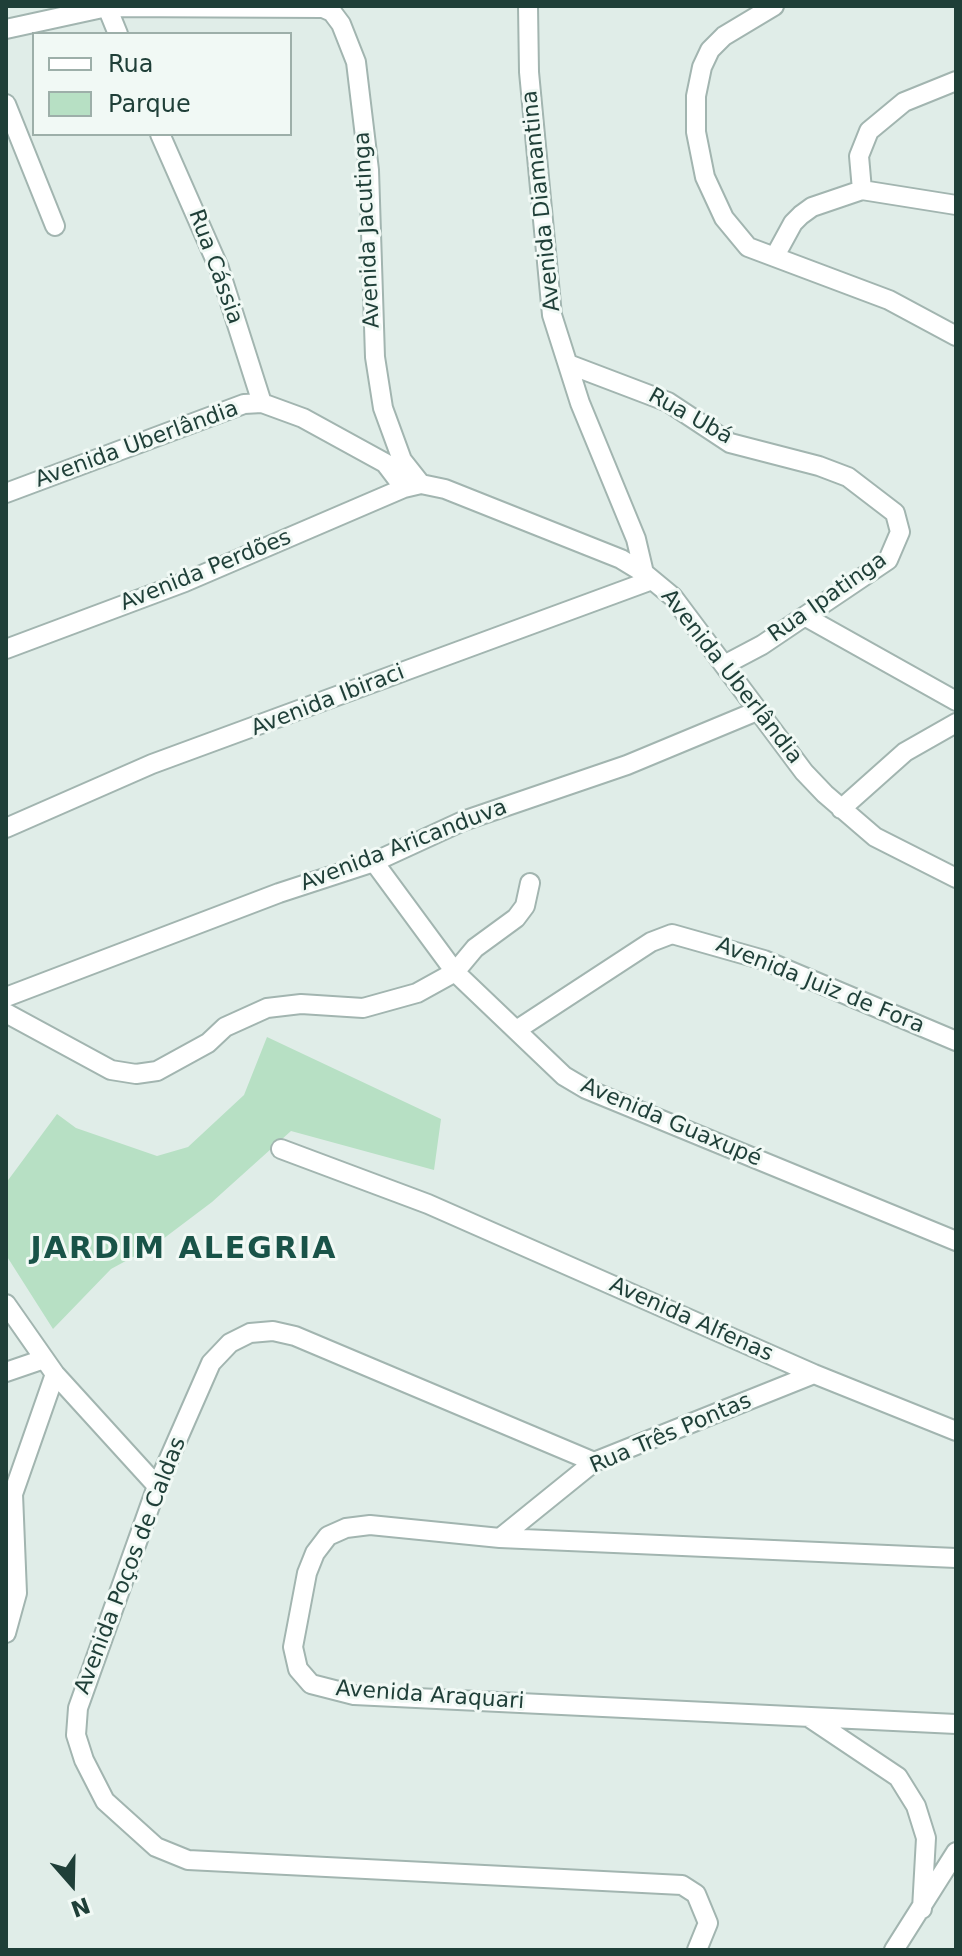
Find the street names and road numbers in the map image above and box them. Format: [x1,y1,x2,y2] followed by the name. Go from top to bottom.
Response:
[517,89,567,313] street label: Avenida Diamantina
[350,131,386,329] street label: Avenida Jacutinga
[182,206,248,328] street label: Rua Cássia
[643,383,737,451] street label: Rua Ubá
[32,396,242,494] street label: Avenida Uberlândia
[117,525,295,617] street label: Avenida Perdões
[764,547,892,649] street label: Rua Ipatinga
[655,584,807,770] street label: Avenida Uberlândia
[248,660,408,742] street label: Avenida Ibiraci
[297,794,511,898] street label: Avenida Aricanduva
[712,932,928,1040] street label: Avenida Juiz de Fora
[577,1073,765,1173] street label: Avenida Guaxupé
[605,1272,777,1368] street label: Avenida Alfenas
[586,1388,756,1480] street label: Rua Três Pontas
[70,1434,192,1698] street label: Avenida Poços de Caldas
[335,1676,525,1716] street label: Avenida Araquari

